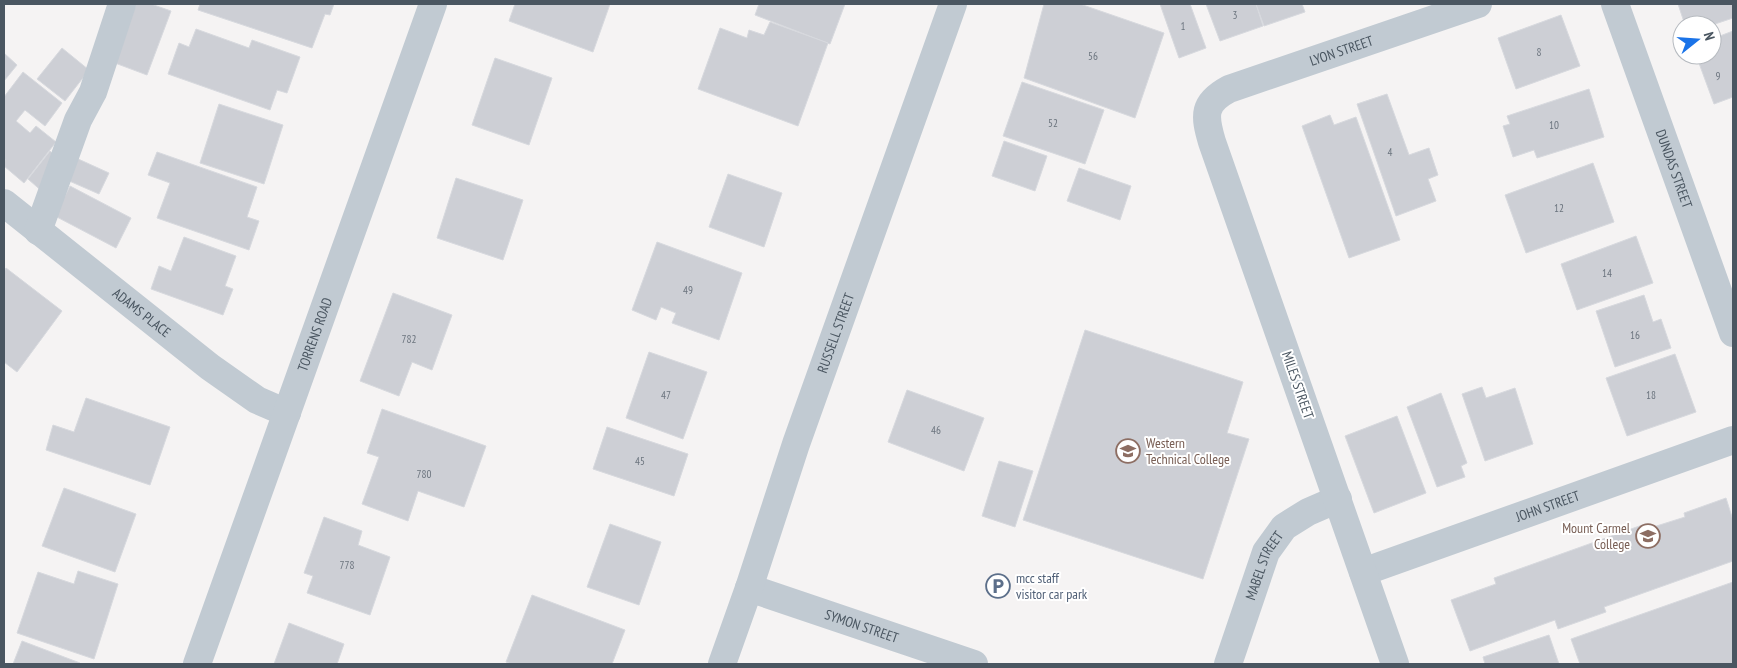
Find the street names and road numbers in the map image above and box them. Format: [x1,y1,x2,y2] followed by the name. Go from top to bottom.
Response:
[1307,31,1376,70] street label: LYON STREET
[1652,127,1697,211] street label: DUNDAS STREET
[109,284,174,341] street label: ADAMS PLACE
[813,290,858,375] street label: RUSSELL STREET
[293,295,336,374] street label: TORRENS ROAD
[1278,349,1318,422] street label: MILES STREET
[1512,486,1583,526] street label: JOHN STREET
[1241,527,1288,602] street label: MABEL STREET
[822,605,902,647] street label: SYMON STREET

